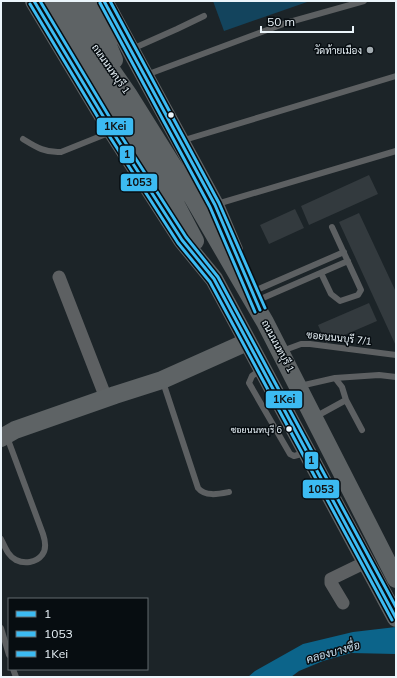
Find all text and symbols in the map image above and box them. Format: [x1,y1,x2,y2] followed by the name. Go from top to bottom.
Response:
[261,8,353,34] scale bar
[267,14,295,29] text: 50 m
[88,42,133,97] street label: ถนนนนทบุรี 1
[314,44,362,57] place label: วัดท้ายเมือง
[365,45,375,55] marker: วัดท้ายเมือง
[166,110,176,120] unlabelled marker
[96,117,134,136] line badge: 1Kei
[104,119,126,133] text: 1Kei
[119,145,135,164] line badge: 1
[124,147,131,161] text: 1
[120,173,158,192] line badge: 1053
[126,175,153,189] text: 1053
[258,317,297,375] street label: ถนนนนทบุรี 1
[306,328,372,349] street label: ซอยนนนบุรี 7/1
[265,390,303,409] line badge: 1Kei
[273,392,295,406] text: 1Kei
[231,424,282,436] place label: ซอยนนทบุรี 6
[284,424,294,434] marker: ซอยนนทบุรี 6
[304,451,319,470] line badge: 1
[308,453,315,467] text: 1
[302,479,340,499] line badge: 1053
[308,482,335,496] text: 1053
[8,598,148,670] legend
[44,606,51,621] text: 1
[44,626,73,641] text: 1053
[303,634,361,666] water label: คลองบางซื่อ
[44,646,68,661] text: 1Kei

